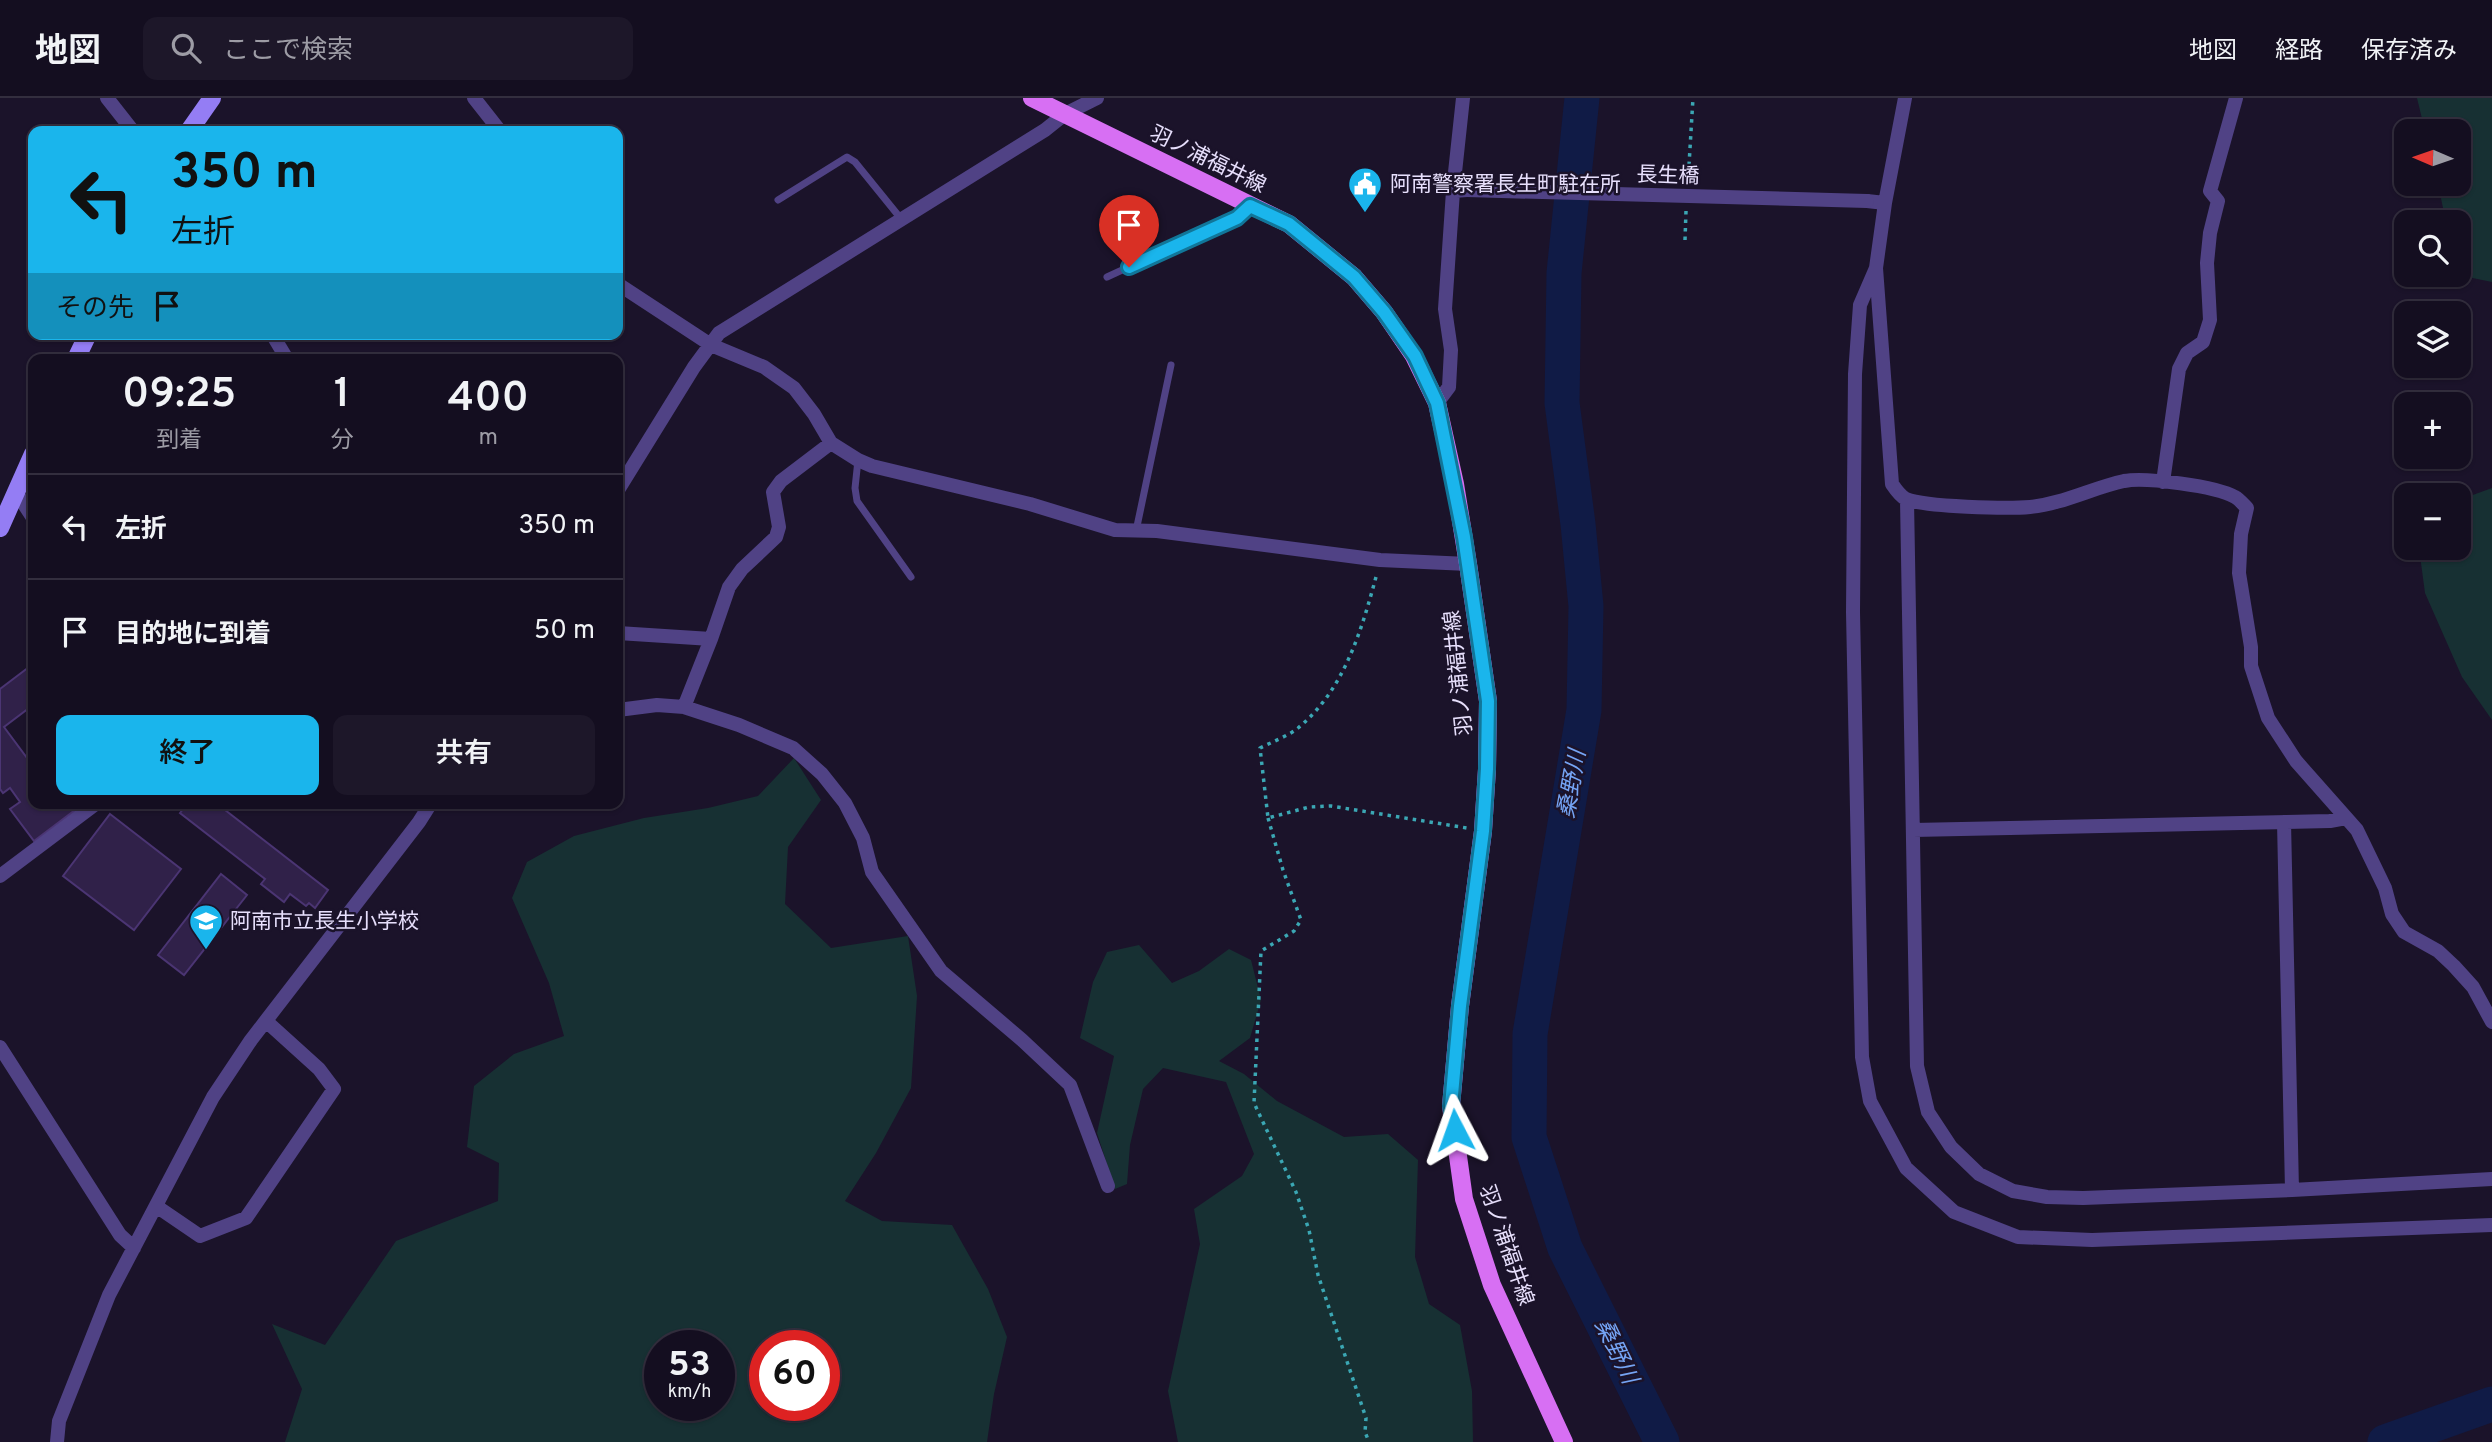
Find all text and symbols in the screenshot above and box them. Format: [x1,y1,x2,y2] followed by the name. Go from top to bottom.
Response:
[143,17,633,80] search box
[167,29,205,67] icon: search
[35,32,101,74] text: 地図
[223,35,353,68] text: ここで検索
[2189,37,2237,67] text: 地図
[2275,37,2323,67] text: 経路
[2361,37,2457,67] text: 保存済み
[2394,119,2471,196] north arrow
[2394,119,2471,560] map controls
[1145,121,1270,200] street label: 羽ノ浦福井線
[171,144,318,206] text: 350 m
[56,154,147,245] icon: left
[1636,162,1700,191] street label: 長生橋
[1346,165,1384,214] public building icon: 阿南警察署長生町駐在所
[1390,172,1621,199] place label: 阿南警察署長生町駐在所
[1099,195,1159,267] pin
[1110,206,1148,244] icon: arrive
[2394,210,2471,287] button: search
[171,214,235,254] text: 左折
[148,287,186,325] icon: arrive
[56,293,134,326] text: その先
[2394,301,2471,378] button: layers
[122,369,236,422] text: 09:25
[334,369,350,422] text: 1
[447,373,529,426] text: 400
[2394,392,2471,469] button: +
[478,424,498,453] text: m
[156,427,202,456] text: 到着
[330,427,353,456] text: 分
[2394,483,2471,560] button: −
[56,508,94,546] icon: left
[518,510,595,543] text: 350 m
[115,514,167,547] text: 左折
[1439,609,1480,737] street label: 羽ノ浦福井線
[56,613,94,651] icon: arrive
[534,615,595,648] text: 50 m
[115,619,271,652] text: 目的地に到着
[56,715,319,795] button: 終了
[333,715,595,795] button: 共有
[1553,745,1594,821] water label: 桑野川
[187,902,225,951] school or university icon: 阿南市立長生小学校
[230,909,419,936] place label: 阿南市立長生小学校
[1418,1093,1492,1167] position arrow
[1472,1182,1539,1309] street label: 羽ノ浦福井線
[1587,1315,1644,1392] water label: 桑野川
[749,1330,840,1421] speed limit sign: 60
[668,1344,711,1388] text: 53
[668,1381,711,1404] text: km/h

